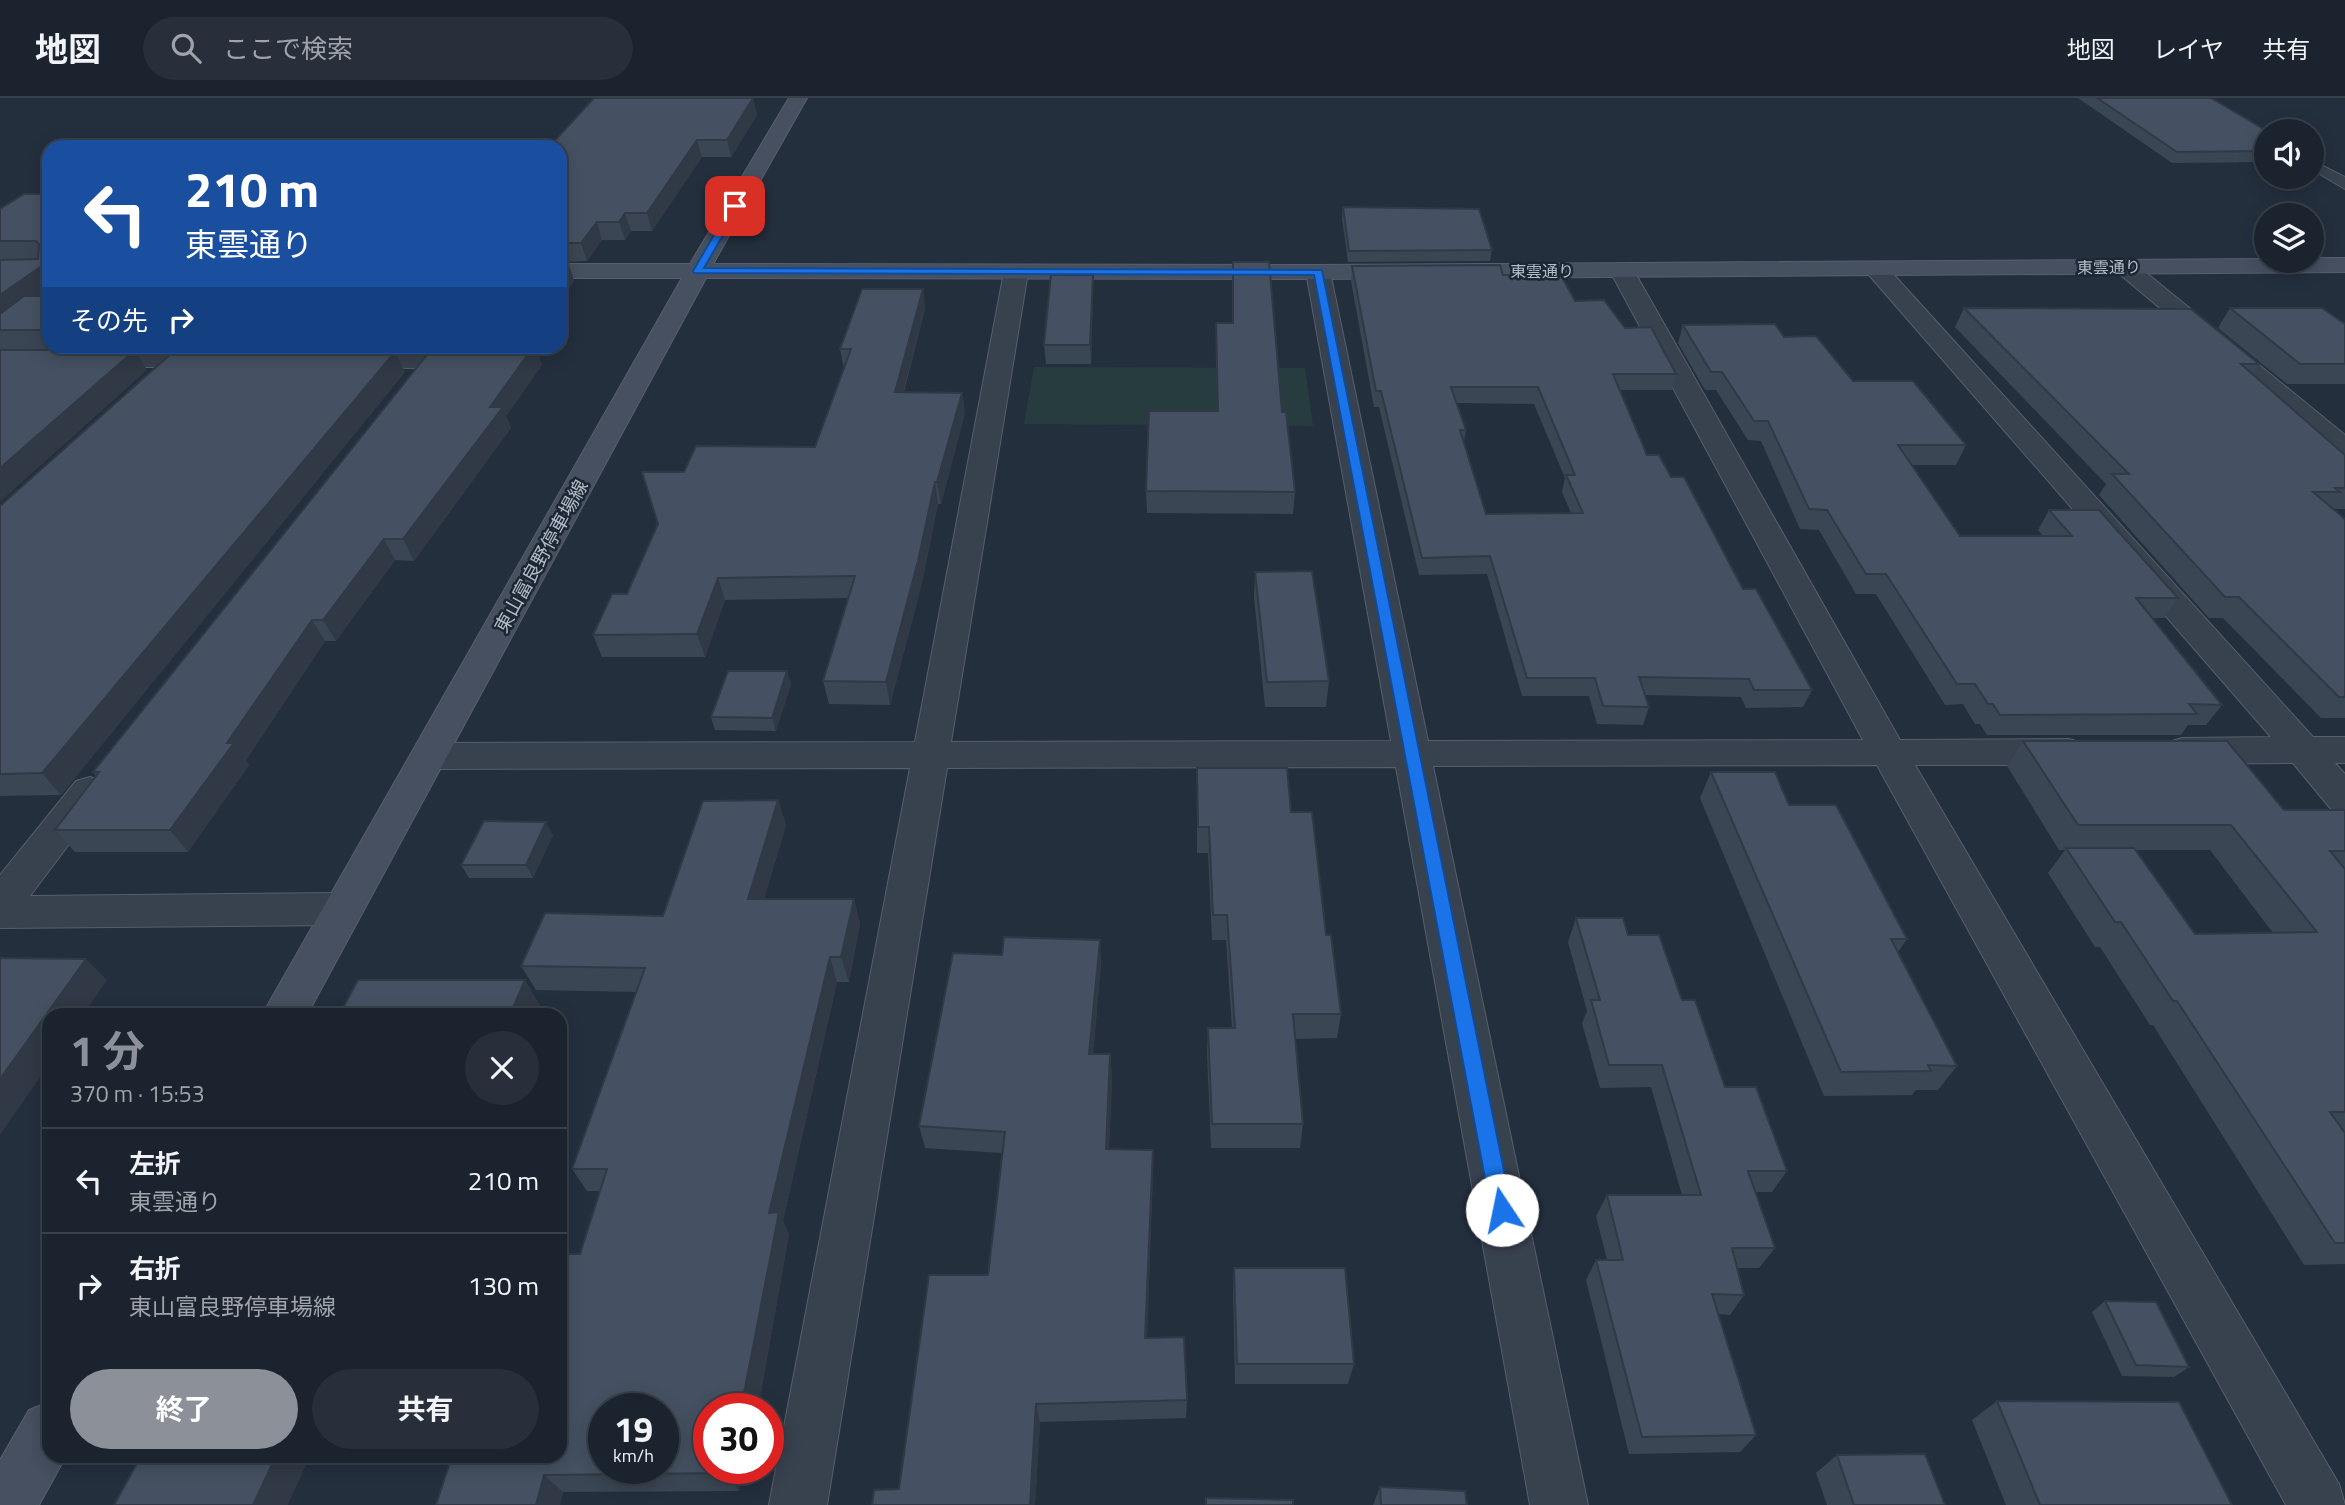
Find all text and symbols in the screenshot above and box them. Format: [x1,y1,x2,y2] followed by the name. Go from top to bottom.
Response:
[143,17,633,80] search box
[35,24,101,74] text: 地図
[167,29,205,67] icon: search
[223,29,353,68] text: ここで検索
[2067,31,2115,67] text: 地図
[2153,31,2224,67] text: レイヤ
[2262,31,2310,67] text: 共有
[2254,119,2324,273] map controls
[2254,119,2324,189] button: sound
[185,151,319,226] text: 210 m
[70,168,161,259] icon: left
[705,176,765,236] pin
[716,187,754,225] icon: arrive
[2254,203,2324,273] button: layers
[185,220,313,268] text: 東雲通り
[2077,254,2141,280] street label: 東雲通り
[1510,259,1574,283] street label: 東雲通り
[70,301,148,340] text: その先
[162,301,200,339] icon: right
[486,474,595,638] street label: 東山富良野停車場線
[70,1018,145,1082] text: 1 分
[465,1031,539,1105] button: close
[70,1076,205,1111] text: 370 m · 15:53
[129,1144,181,1183] text: 左折
[468,1161,539,1200] text: 210 m
[70,1162,108,1200] icon: left
[1465,1173,1539,1247] position arrow
[129,1184,221,1219] text: 東雲通り
[129,1249,181,1288] text: 右折
[468,1266,539,1305] text: 130 m
[70,1267,108,1305] icon: right
[129,1289,336,1324] text: 東山富良野停車場線
[70,1369,298,1449] button: 終了
[312,1369,539,1449] button: 共有
[693,1393,784,1484] speed limit sign: 30
[614,1402,653,1456] text: 19
[613,1442,654,1469] text: km/h

